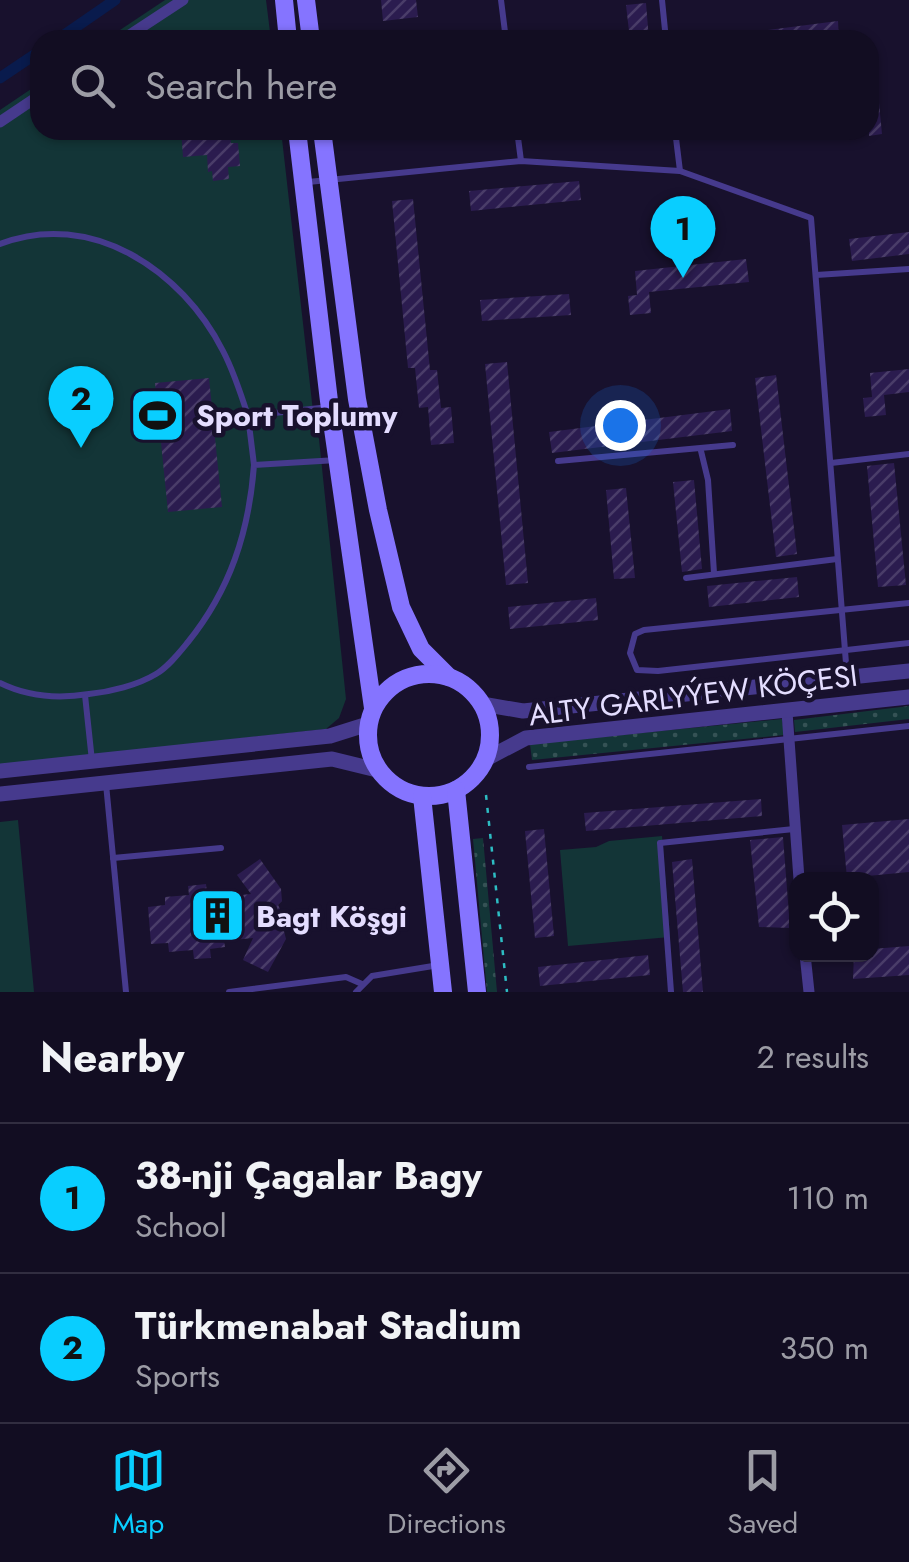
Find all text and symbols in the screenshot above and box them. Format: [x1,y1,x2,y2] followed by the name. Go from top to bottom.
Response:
[30,30,879,140] search box
[65,58,120,113] icon: search
[145,58,337,113] text: Search here
[650,196,716,278] pin: 1
[48,366,114,448] pin: 2
[127,385,187,445] sports icon: Sport Toplumy
[196,394,398,437] place label: Sport Toplumy
[595,400,646,451] your location
[526,653,860,737] street label: ALTY GARLYÝEW KÖÇESI
[789,872,879,962] map controls
[789,872,879,962] button: locate
[187,886,247,946] building icon: Bagt Köşgi
[256,895,407,938] place label: Bagt Köşgi
[40,1027,184,1088] text: Nearby
[757,1034,869,1080] text: 2 results
[135,1148,482,1203] text: 38-nji Çagalar Bagy
[64,1175,81,1221] text: 1
[786,1175,869,1221] text: 110 m
[135,1203,227,1249] text: School
[135,1298,522,1353] text: Türkmenabat Stadium
[62,1325,83,1371] text: 2
[780,1325,869,1371] text: 350 m
[135,1353,220,1399] text: Sports
[111,1443,166,1544] tab: Map
[387,1443,506,1544] tab: Directions
[727,1443,798,1544] tab: Saved

